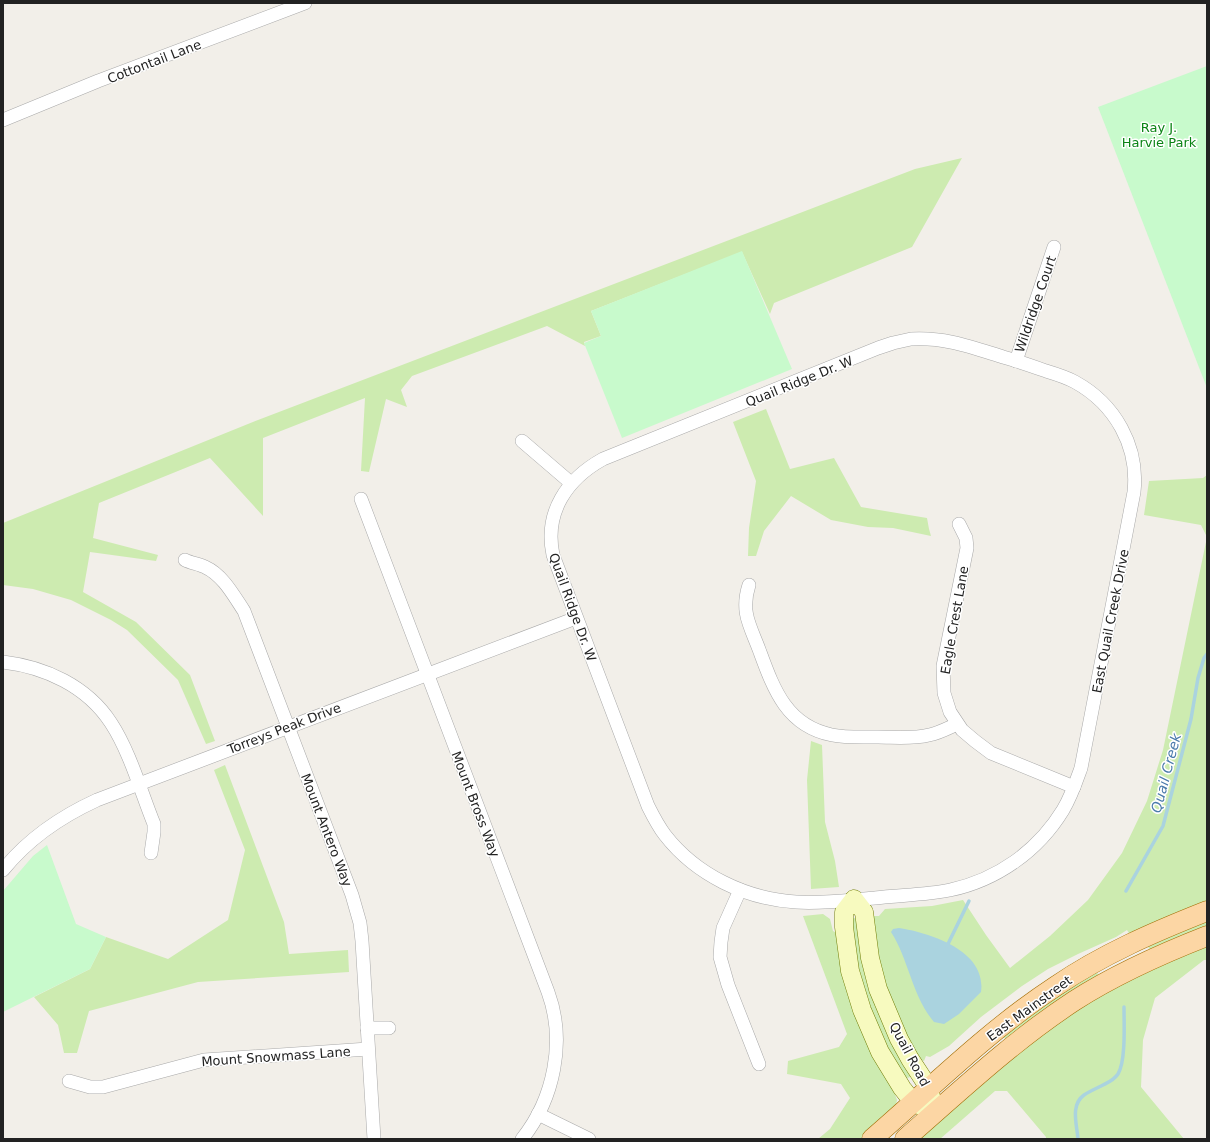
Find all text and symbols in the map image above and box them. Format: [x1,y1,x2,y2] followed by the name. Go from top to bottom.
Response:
[105,37,203,86] street label: Cottontail Lane
[1122,120,1197,150] park label: Ray J. Harvie Park
[1012,254,1059,355] street label: Wildridge Court
[743,353,855,410] street label: Quail Ridge Dr. W
[1089,548,1132,694] street label: East Quail Creek Drive
[546,551,599,664] street label: Quail Ridge Dr. W
[938,565,971,675] street label: Eagle Crest Lane
[224,700,343,757] street label: Torreys Peak Drive
[1148,731,1185,814] water label: Quail Creek
[448,749,503,860] street label: Mount Bross Way
[298,772,355,889] street label: Mount Antero Way
[984,973,1075,1044] street label: East Mainstreet
[886,1020,933,1089] street label: Quail Road
[201,1044,351,1069] street label: Mount Snowmass Lane

